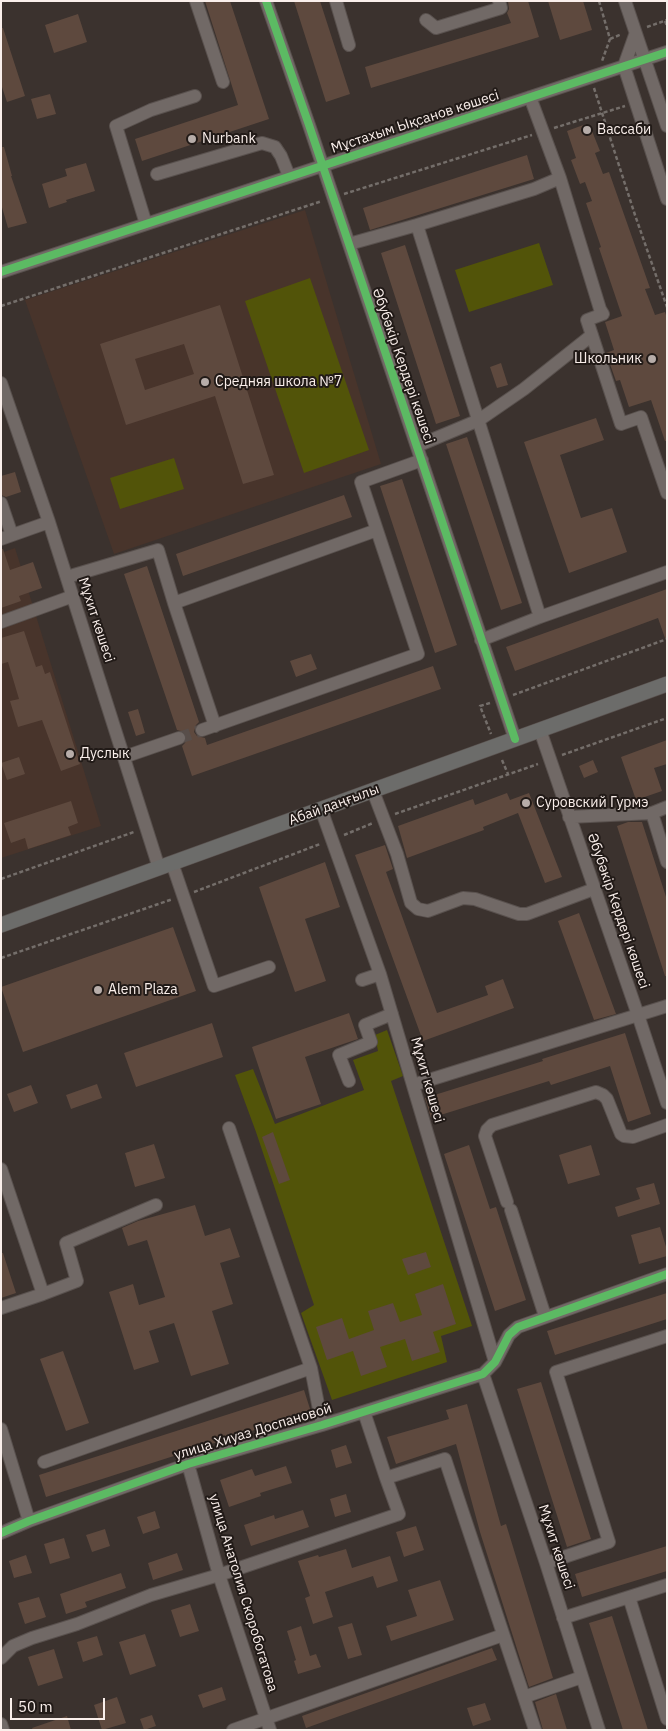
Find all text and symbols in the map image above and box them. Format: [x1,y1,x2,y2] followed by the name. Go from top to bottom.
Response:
[329,87,501,157] street label: Мұстахым Ықсанов көшесі
[597,122,651,138] place label: Вассаби
[581,124,593,136] marker: Вассаби
[202,131,256,147] place label: Nurbank
[186,133,198,145] marker: Nurbank
[368,286,438,446] street label: Әбубәкір Кердері көшесі
[574,351,642,367] place label: Школьник
[646,353,658,365] marker: Школьник
[215,374,342,390] place label: Средняя школа №7
[199,376,211,388] marker: Средняя школа №7
[74,575,118,665] street label: Мұхит көшесі
[80,746,130,762] place label: Дуслык
[64,748,76,760] marker: Дуслык
[287,781,381,829] street label: Абай даңғылы
[536,795,648,811] place label: Суровский Гурмэ
[520,797,532,809] marker: Суровский Гурмэ
[583,831,653,991] street label: Әбубәкір Кердері көшесі
[108,982,178,998] place label: Alem Plaza
[92,984,104,996] marker: Alem Plaza
[407,1035,447,1125] street label: Мұхит көшесі
[172,1400,334,1464] street label: улица Хиуаз Доспановой
[205,1492,281,1694] street label: улица Анатолия Скоробогатова
[534,1502,578,1592] street label: Мұхит көшесі
[12,1688,108,1720] scale bar
[18,1697,53,1716] text: 50 m

